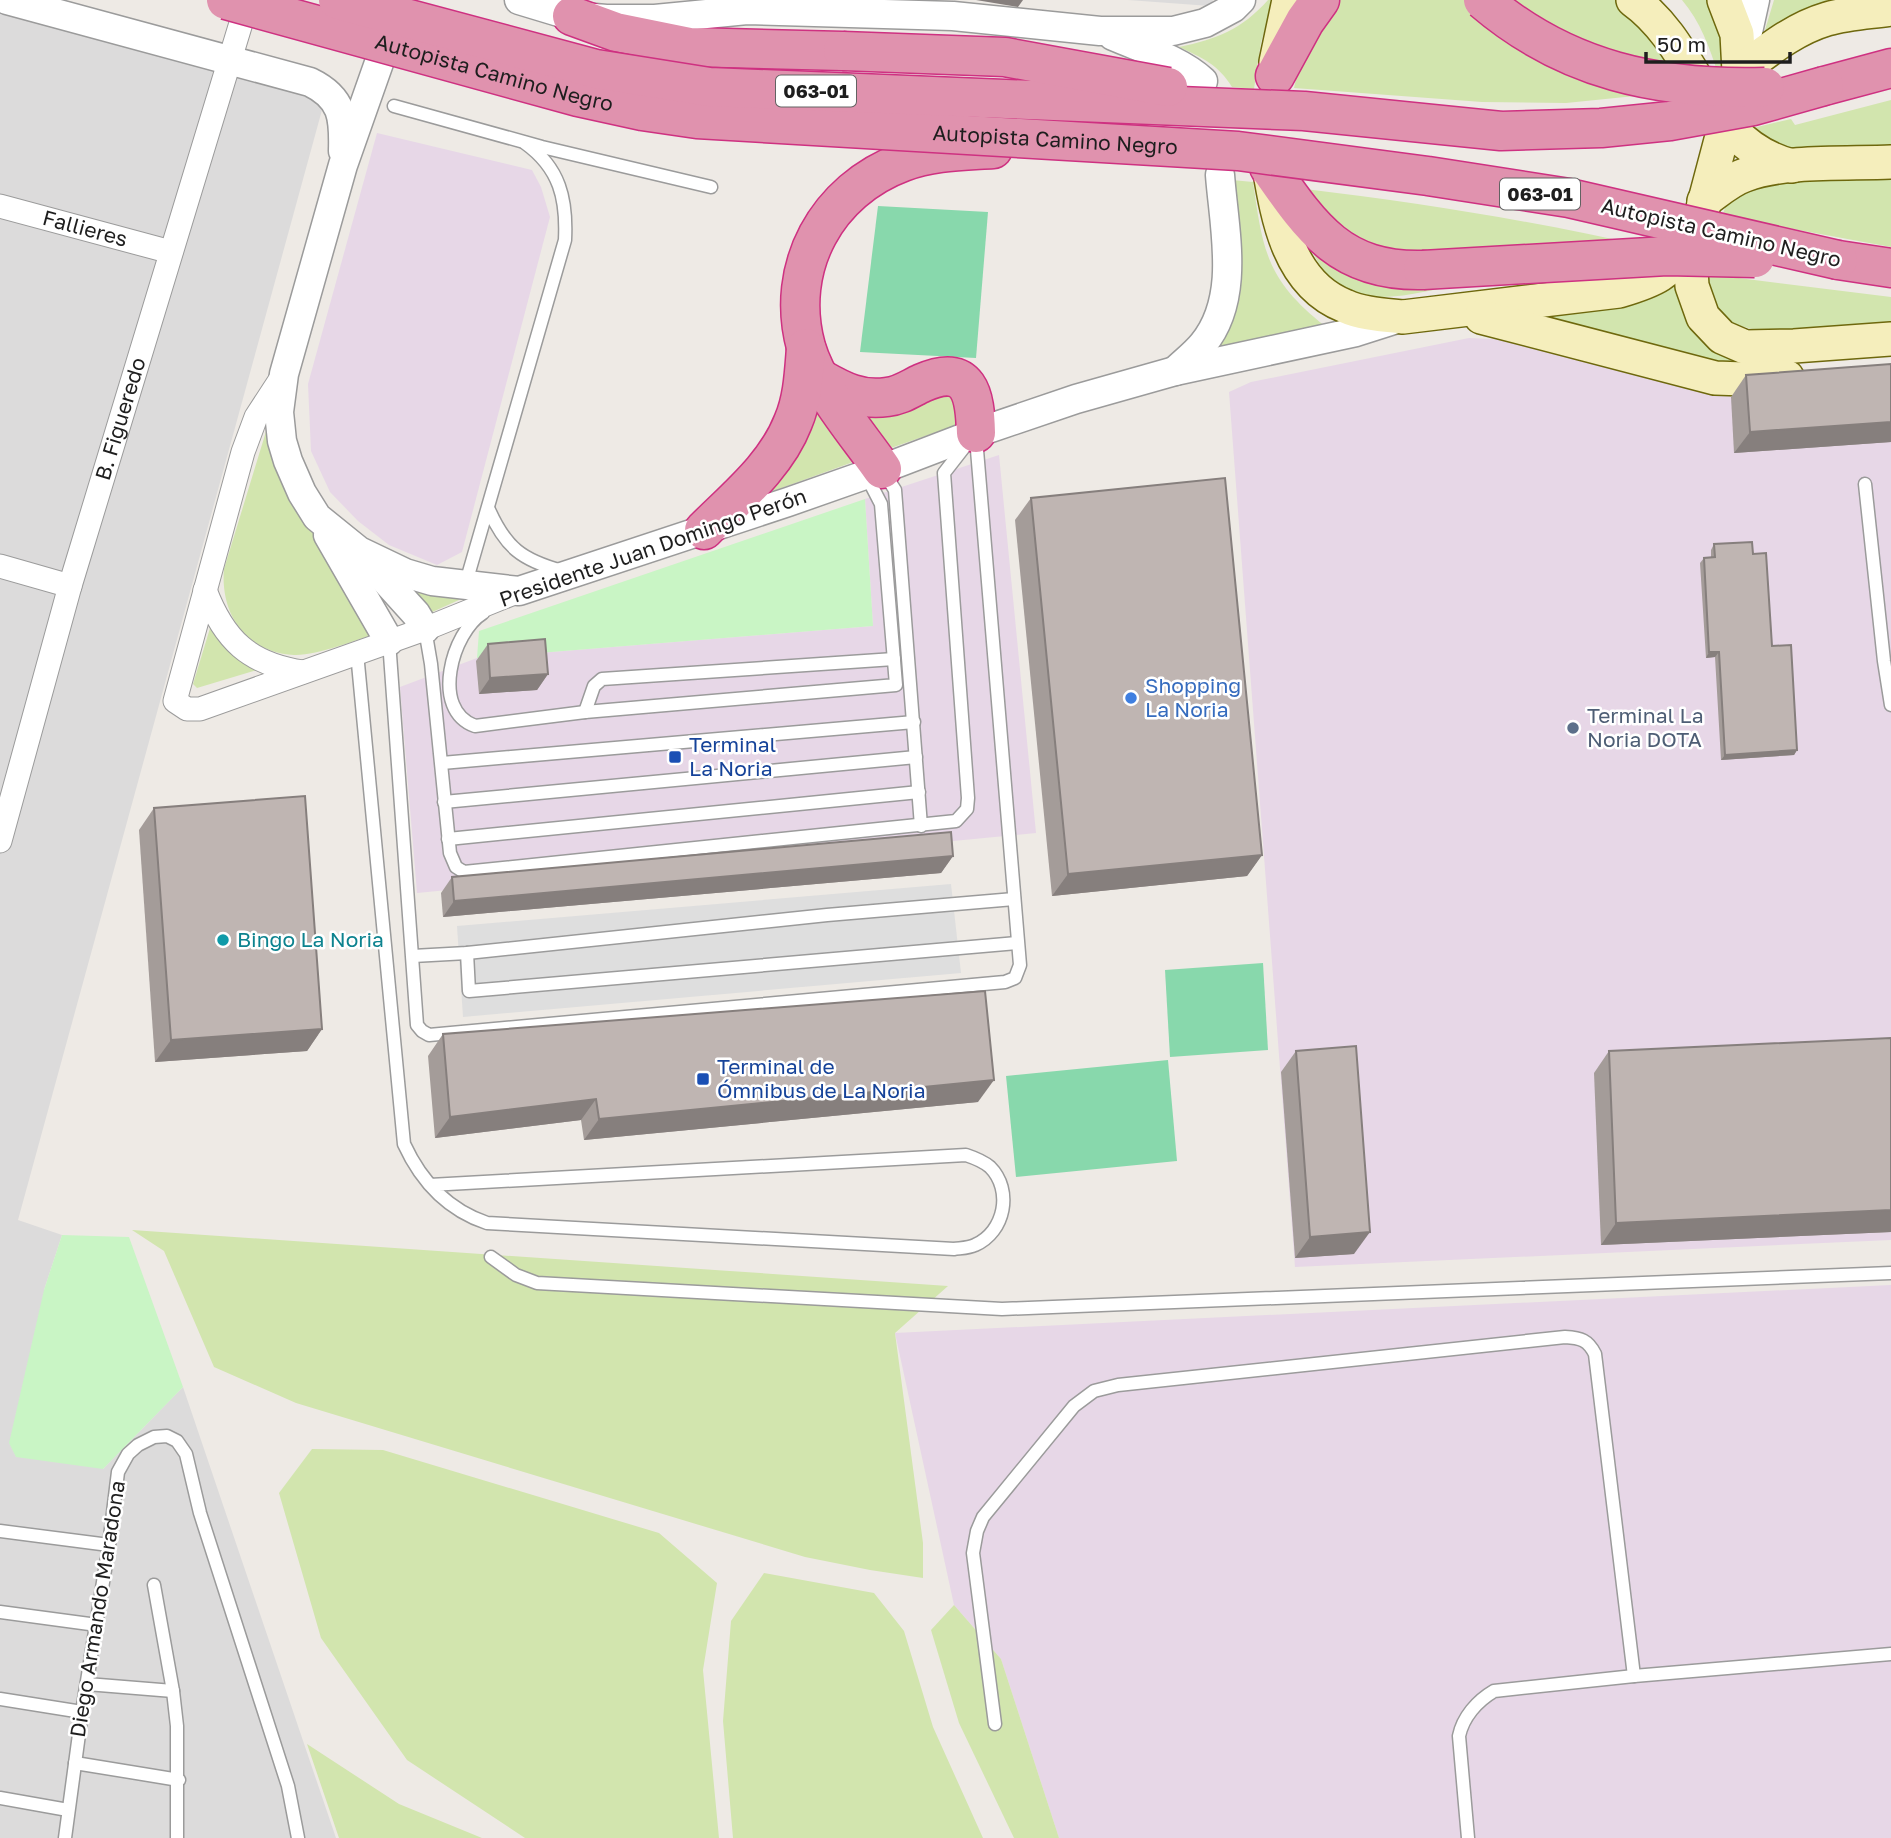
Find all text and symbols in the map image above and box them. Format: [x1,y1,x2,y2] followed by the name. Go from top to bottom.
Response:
[1646,21,1790,65] scale bar
[372,28,616,116] street label: Autopista Camino Negro
[1657,31,1706,57] text: 50 m
[776,76,856,106] road number: 063-01
[932,119,1179,159] street label: Autopista Camino Negro
[1500,178,1580,210] road number: 063-01
[1599,192,1844,272] street label: Autopista Camino Negro
[40,204,130,252] street label: Fallieres
[89,354,151,483] street label: B. Figueredo
[496,482,810,612] street label: Presidente Juan Domingo Perón
[1145,672,1241,722] place label: Shopping La Noria
[1123,690,1139,706] marker: Shopping La Noria
[1587,702,1704,752] place label: Terminal La Noria DOTA
[1565,720,1581,736] marker: Terminal La Noria DOTA
[689,731,776,781] place label: Terminal La Noria
[667,749,683,765] marker: Terminal La Noria
[237,926,384,952] place label: Bingo La Noria
[215,932,231,948] marker: Bingo La Noria
[717,1053,926,1103] place label: Terminal de Ómnibus de La Noria
[695,1071,711,1087] marker: Terminal de Ómnibus de La Noria
[64,1479,130,1739] street label: Diego Armando Maradona

